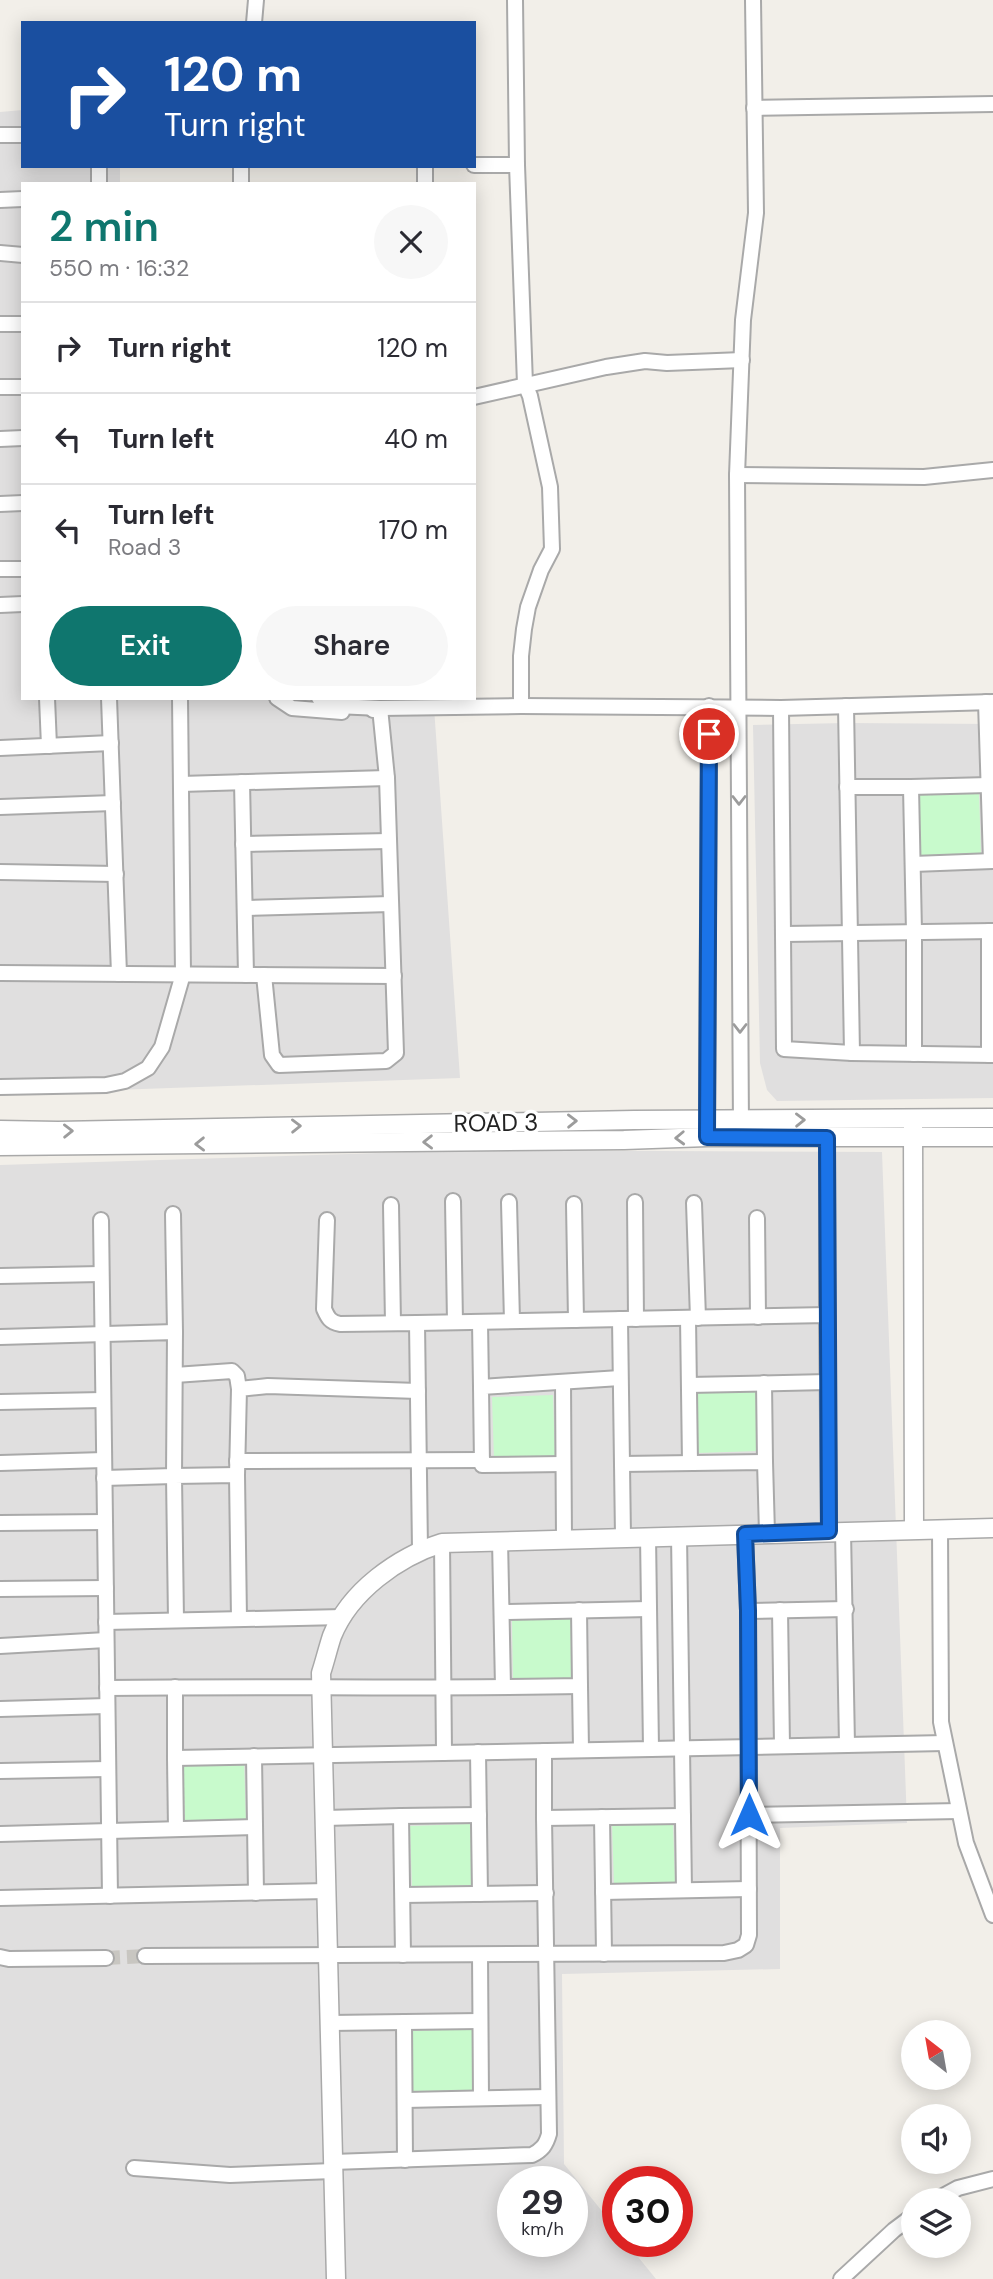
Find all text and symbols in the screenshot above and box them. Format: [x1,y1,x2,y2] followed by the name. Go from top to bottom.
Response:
[164,42,302,106] text: 120 m
[49,49,140,140] icon: right
[164,104,306,146] text: Turn right
[49,199,159,254] text: 2 min
[374,205,448,279] button: close
[49,253,189,283] text: 550 m · 16:32
[49,329,87,367] icon: right
[108,331,232,365] text: Turn right
[377,331,448,365] text: 120 m
[49,420,87,458] icon: left
[108,422,215,456] text: Turn left
[384,422,448,456] text: 40 m
[108,498,215,532] text: Turn left
[49,511,87,549] icon: left
[379,513,448,547] text: 170 m
[108,532,181,562] text: Road 3
[49,606,242,686] button: Exit
[256,606,448,686] button: Share
[679,704,739,764] pin
[690,715,728,753] icon: arrive
[731,795,747,806] one-way arrow
[732,1023,748,1033] one-way arrow
[453,1106,539,1139] street label: ROAD 3
[795,1112,805,1128] one-way arrow
[567,1113,578,1129] one-way arrow
[290,1119,301,1134] one-way arrow
[63,1123,74,1138] one-way arrow
[674,1131,685,1146] one-way arrow
[422,1134,433,1150] one-way arrow
[195,1136,205,1152] one-way arrow
[712,1778,786,1852] position arrow
[901,2020,971,2090] north arrow
[901,2020,971,2258] map controls
[901,2104,971,2174] button: sound
[602,2166,693,2257] speed limit sign: 30
[521,2179,564,2225] text: 29
[901,2188,971,2258] button: layers
[521,2217,564,2241] text: km/h

